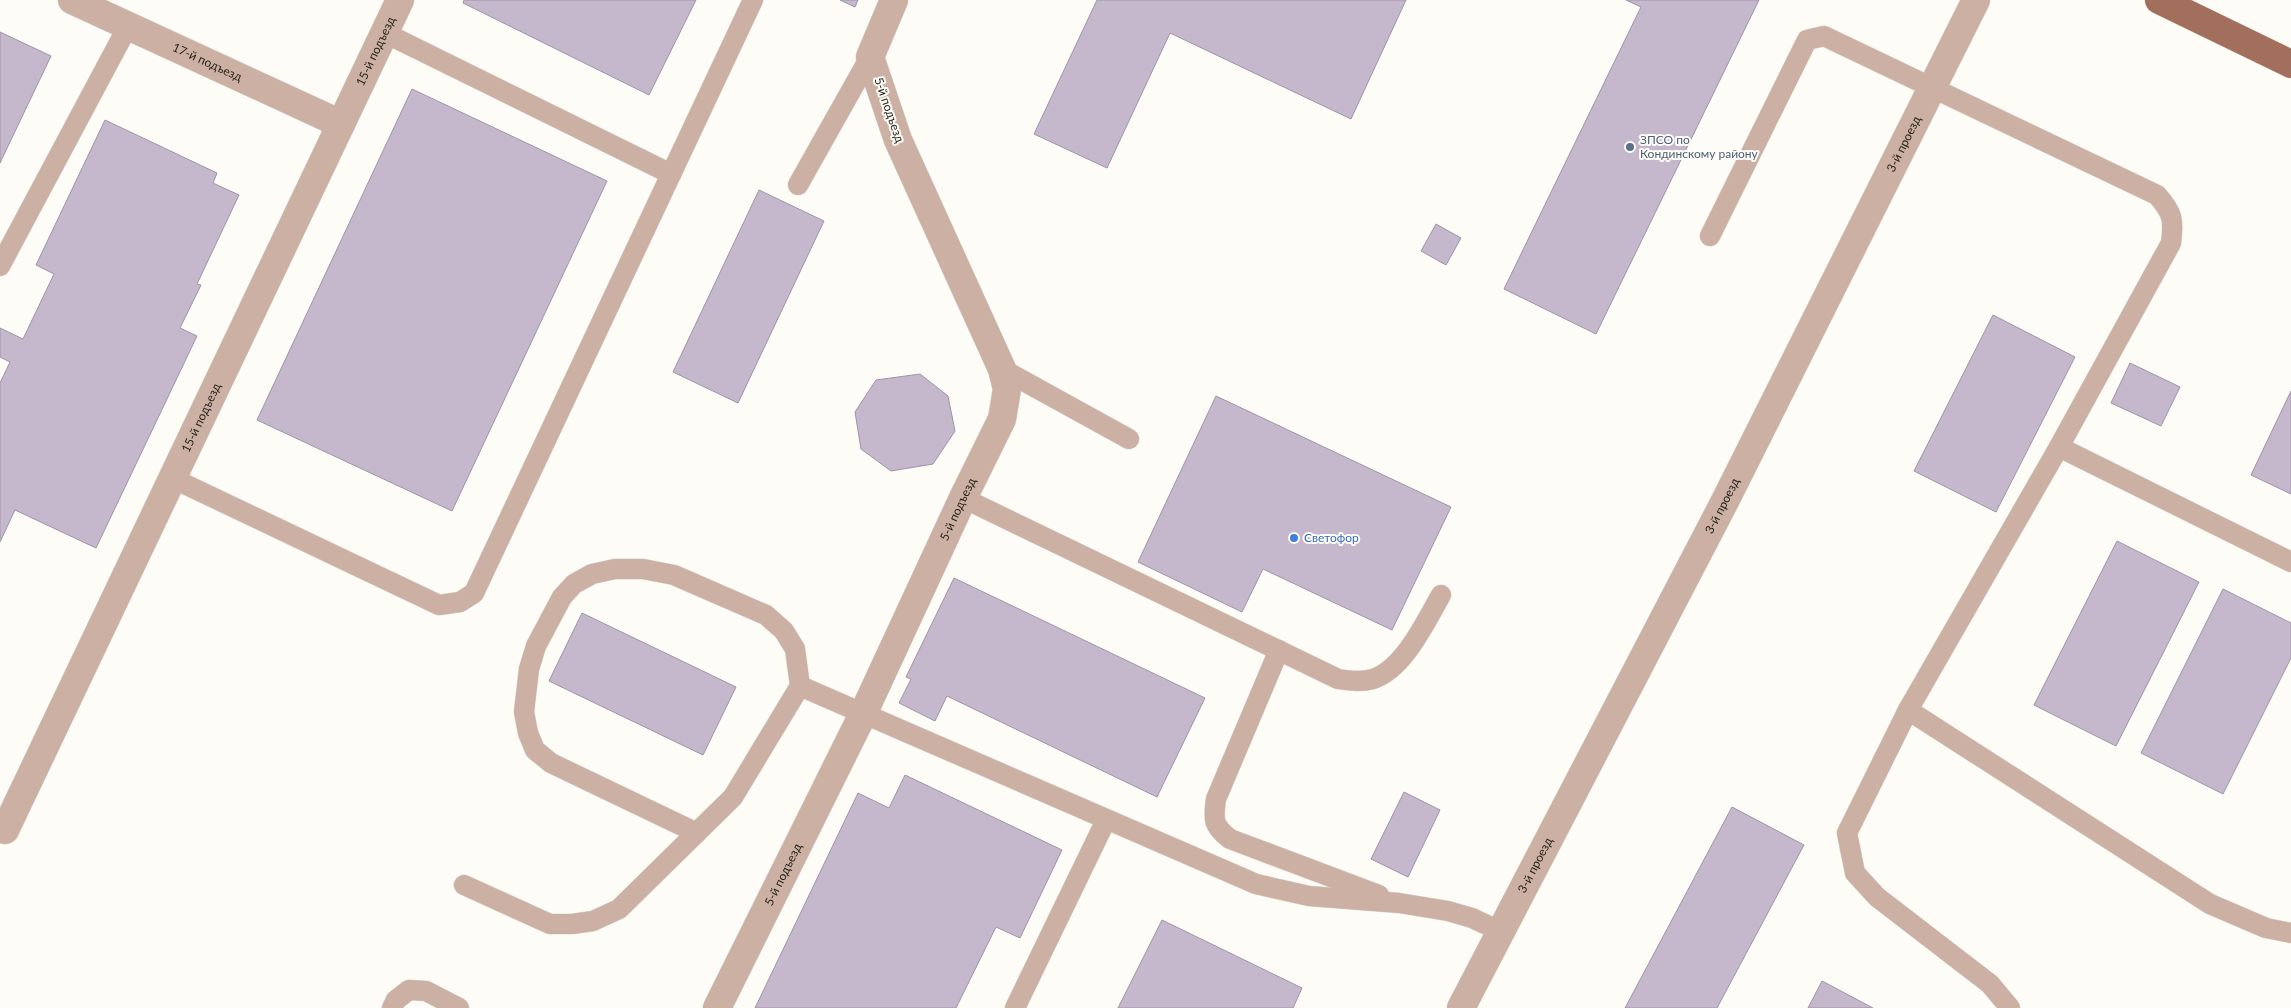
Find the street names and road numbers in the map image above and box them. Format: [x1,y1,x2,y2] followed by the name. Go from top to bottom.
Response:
[352,13,398,88] street label: 15-й подъезд
[170,39,245,85] street label: 17-й подъезд
[871,75,908,145] street label: 5-й подъезд
[1883,113,1924,174] street label: 3-й проезд
[178,380,224,455] street label: 15-й подъезд
[936,474,979,543] street label: 5-й подъезд
[1701,475,1743,536] street label: 3-й проезд
[1514,834,1556,895] street label: 3-й проезд
[761,840,805,908] street label: 5-й подъезд

